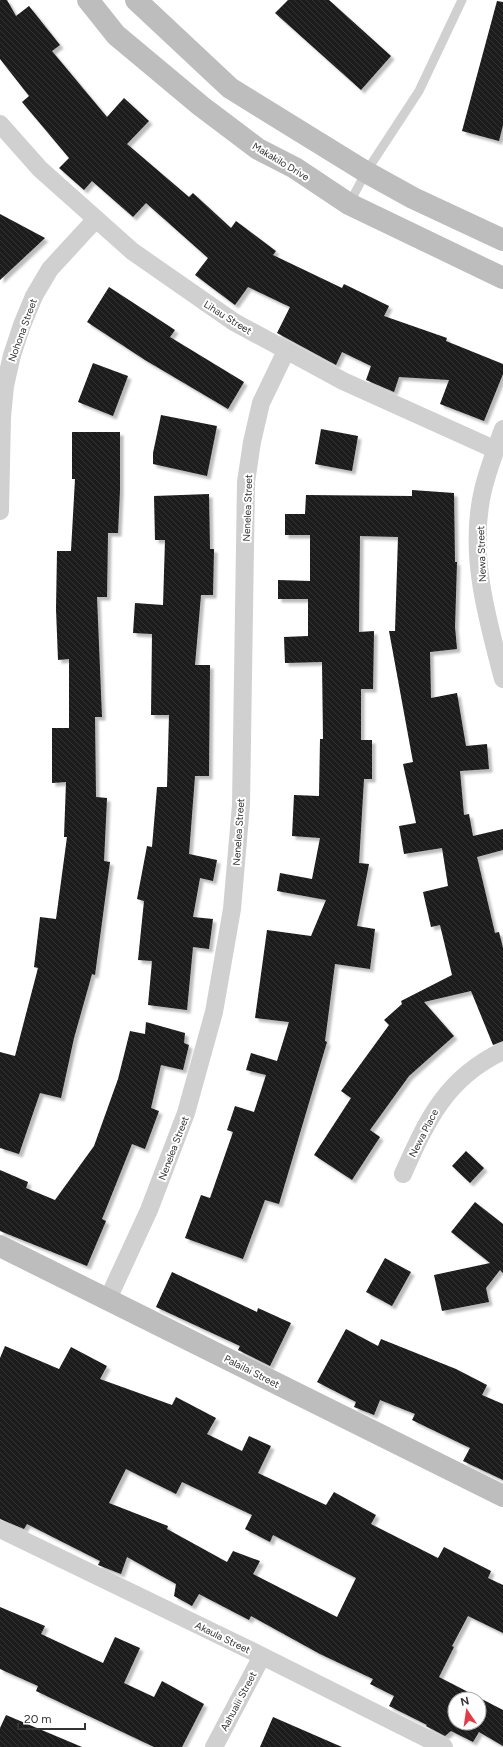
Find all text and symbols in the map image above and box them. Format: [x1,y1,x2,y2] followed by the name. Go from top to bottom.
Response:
[250,139,312,184] street label: Makakilo Drive
[5,297,40,363] street label: Nohona Street
[201,298,254,337] street label: Lihau Street
[240,474,255,542] street label: Nenelea Street
[474,525,489,582] street label: Newa Street
[230,798,247,866] street label: Nenelea Street
[406,1106,441,1159] street label: Newa Place
[155,1114,192,1182] street label: Nenelea Street
[222,1352,282,1391] street label: Palailai Street
[193,1618,253,1657] street label: Akaula Street
[217,1669,260,1733] street label: Aahualii Street
[447,1691,487,1731] north arrow
[459,1694,470,1709] text: N
[18,1705,85,1731] scale bar
[24,1712,52,1726] text: 20 m

